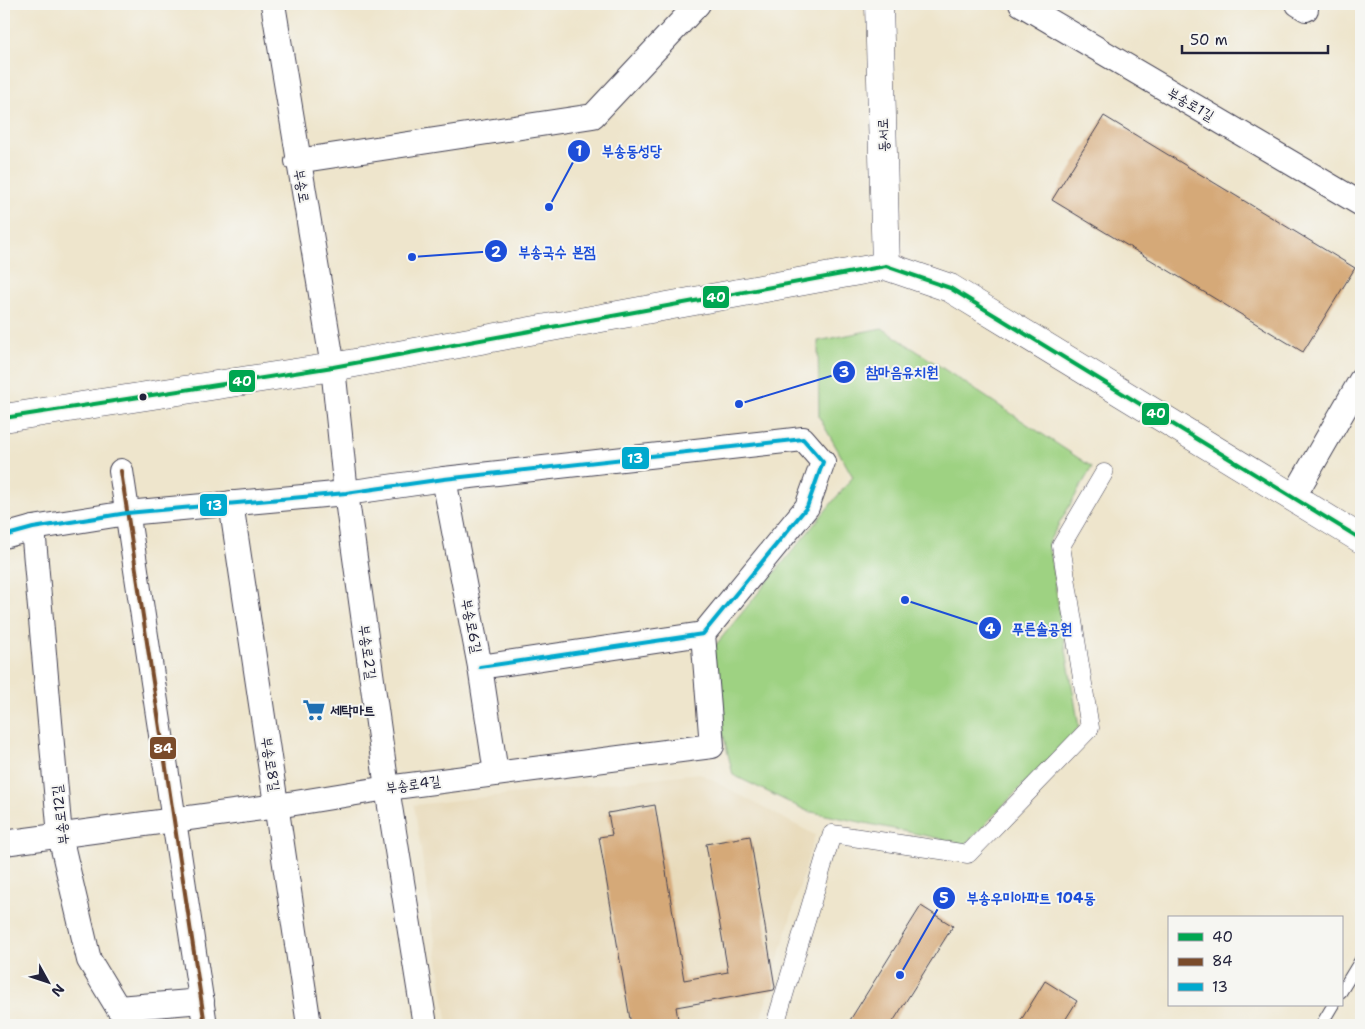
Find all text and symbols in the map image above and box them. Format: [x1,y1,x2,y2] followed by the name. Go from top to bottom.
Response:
[1182,22,1329,54] scale bar
[1190,30,1228,50] text: 50 m
[1164,83,1218,125] street label: 부송로1길
[873,118,893,152] street label: 동서로
[566,136,672,166] callout: 부송동성당
[576,141,583,161] text: 1
[602,141,662,161] text: 부송동성당
[290,168,314,204] street label: 부송로
[483,236,606,266] callout: 부송국수 본점
[491,242,502,262] text: 2
[518,242,596,262] text: 부송국수 본점
[702,285,730,309] line badge: 40
[706,288,726,306] text: 40
[831,357,949,387] callout: 참마음유치원
[839,362,849,382] text: 3
[866,362,938,382] text: 참마음유치원
[228,369,256,393] line badge: 40
[232,372,252,390] text: 40
[138,392,148,402] unlabelled marker
[1141,402,1170,426] line badge: 40
[1146,404,1166,422] text: 40
[621,446,650,470] line badge: 13
[627,449,643,467] text: 13
[199,493,228,517] line badge: 13
[206,496,222,514] text: 13
[458,597,486,655] street label: 부송로6길
[977,613,1082,643] callout: 푸른솔공원
[985,619,996,639] text: 4
[1012,619,1072,639] text: 푸른솔공원
[355,624,381,681] street label: 부송로2길
[301,697,327,723] supermarket icon: 세탁마트
[330,701,375,719] place label: 세탁마트
[258,735,284,793] street label: 부송로8길
[149,736,177,760] line badge: 84
[153,739,173,757] text: 84
[385,771,442,797] street label: 부송로4길
[47,783,73,846] street label: 부송로12길
[932,883,1106,913] callout: 부송우미아파트 104동
[939,888,949,908] text: 5
[966,888,1096,908] text: 부송우미아파트 104동
[1168,916,1342,1006] legend
[1212,927,1233,947] text: 40
[1212,951,1232,971] text: 84
[22,956,72,1006] north arrow
[1212,977,1228,997] text: 13
[47,980,68,1000] text: N

